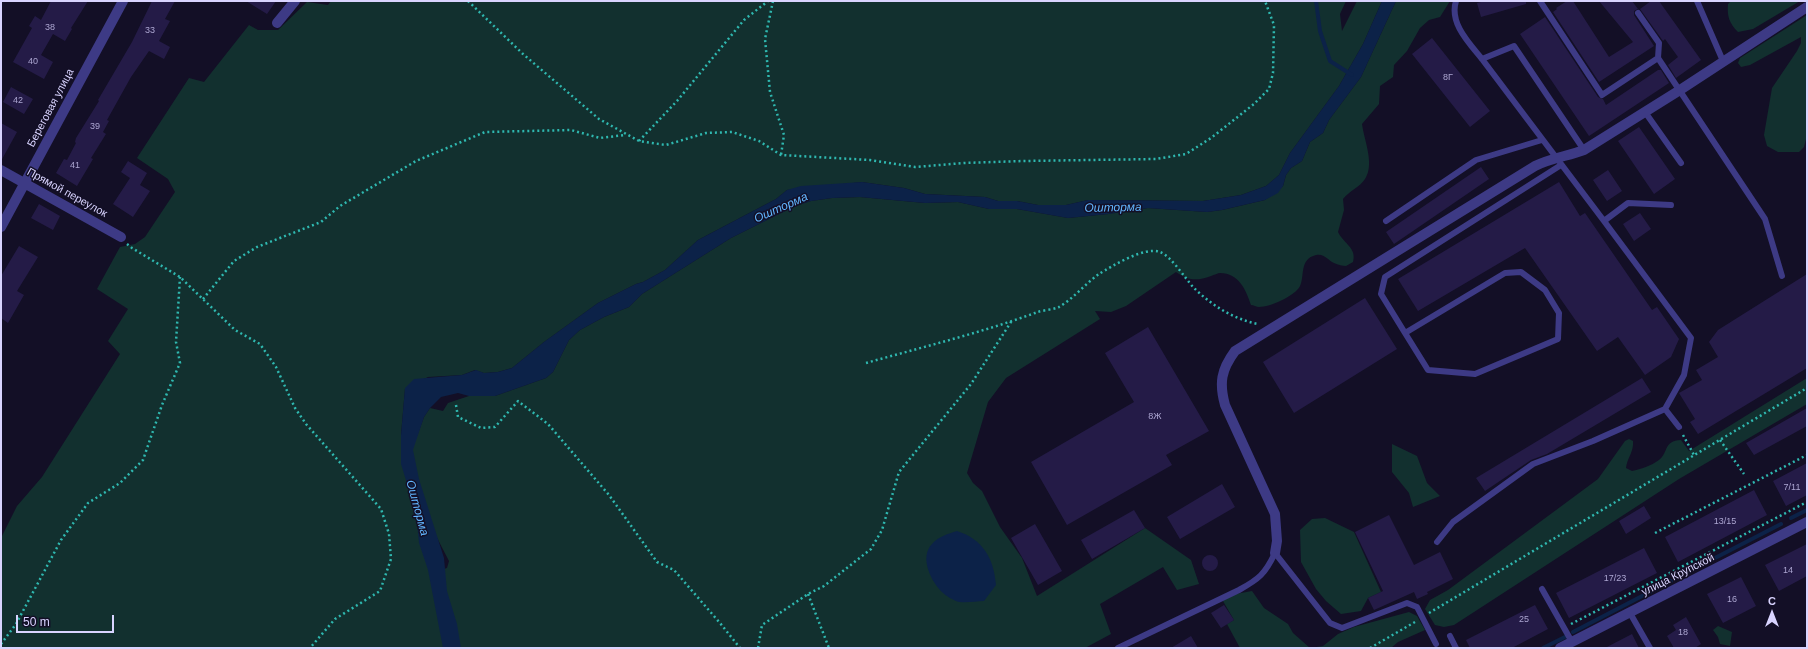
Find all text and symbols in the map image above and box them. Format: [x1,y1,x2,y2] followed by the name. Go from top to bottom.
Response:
[45,23,55,33] house number: 38
[145,26,155,36] house number: 33
[28,57,38,67] house number: 40
[25,67,77,149] street label: Береговая улица
[1443,73,1453,83] house number: 8Г
[13,96,23,106] house number: 42
[90,122,100,132] house number: 39
[70,161,80,171] house number: 41
[25,165,109,221] street label: Прямой переулок
[752,190,810,226] water label: Ошторма
[1084,200,1142,216] water label: Ошторма
[1148,412,1162,422] house number: 8Ж
[403,478,431,538] water label: Ошторма
[1784,483,1800,493] house number: 7/11
[1714,517,1736,527] house number: 13/15
[1639,551,1717,599] street label: улица Крупской
[1783,566,1793,576] house number: 14
[1604,574,1626,584] house number: 17/23
[1752,593,1792,633] north arrow
[1727,595,1737,605] house number: 16
[1768,595,1776,607] text: С
[18,607,116,633] scale bar
[23,615,50,629] text: 50 m
[1519,615,1529,625] house number: 25
[1678,628,1688,638] house number: 18

